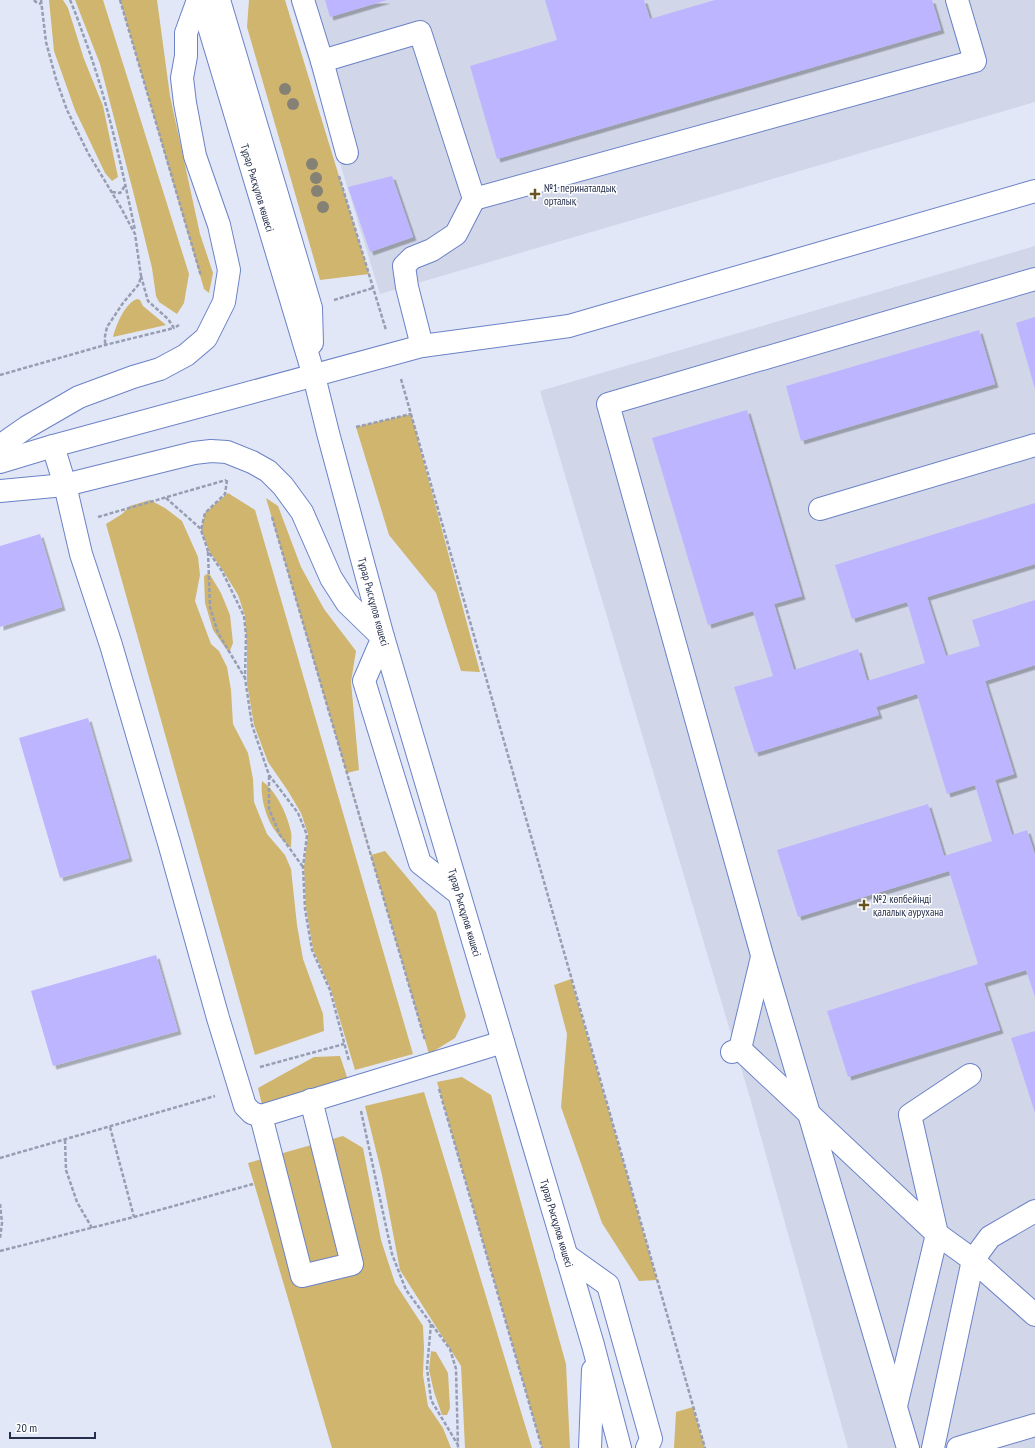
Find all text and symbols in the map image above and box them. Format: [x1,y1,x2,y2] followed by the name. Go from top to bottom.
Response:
[238,142,277,233] street label: Тұрар Рысқұлов көшесі
[544,181,617,208] place label: №1 перинаталдық орталық
[529,188,541,200] marker: №1 перинаталдық орталық
[355,556,392,648] street label: Тұрар Рысқұлов көшесі
[445,867,484,958] street label: Тұрар Рысқұлов көшесі
[873,892,943,919] place label: №2 көпбейінді қалалық аурухана
[858,899,870,911] marker: №2 көпбейінді қалалық аурухана
[537,1177,577,1269] street label: Тұрар Рысқұлов көшесі
[10,1414,95,1440] scale bar
[16,1420,37,1435] text: 20 m

